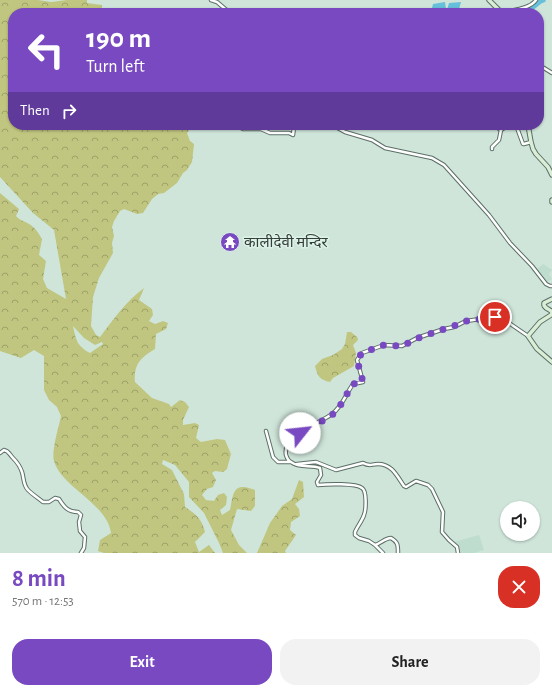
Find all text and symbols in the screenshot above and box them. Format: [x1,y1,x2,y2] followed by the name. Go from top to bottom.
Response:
[20,24,72,76] icon: left
[86,25,151,53] text: 190 m
[86,58,145,76] text: Turn left
[58,100,80,122] icon: right
[20,103,50,118] text: Then
[219,231,241,253] temple icon: कालीदेवी मन्दिर
[244,233,329,250] place label: कालीदेवी मन्दिर
[478,300,512,334] pin
[484,306,506,328] icon: arrive
[279,412,321,454] position arrow
[500,501,540,541] map controls
[500,501,540,541] button: sound
[498,566,540,608] button: close
[12,567,66,591] text: 8 min
[12,595,74,608] text: 570 m · 12:53
[12,639,272,685] button: Exit
[280,639,540,685] button: Share

